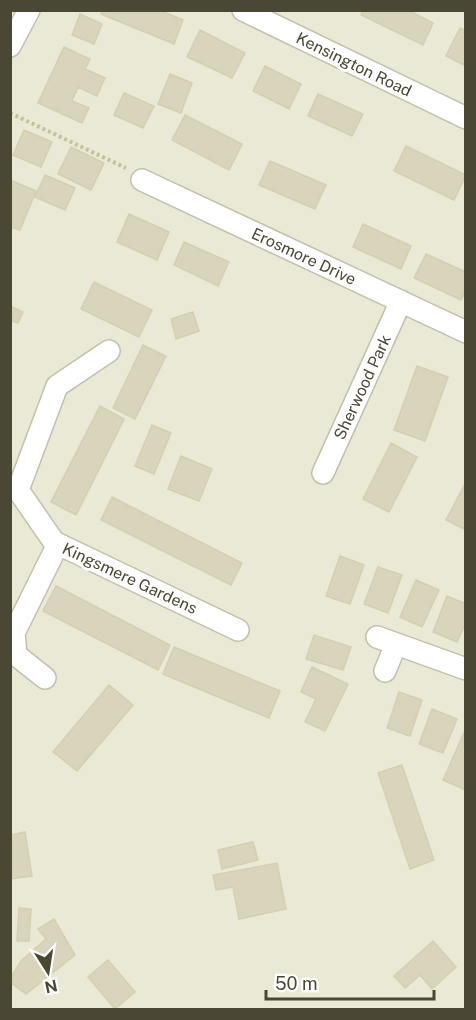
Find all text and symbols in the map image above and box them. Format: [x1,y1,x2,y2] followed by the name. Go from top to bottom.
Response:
[293,28,415,101] street label: Kensington Road
[249,224,359,289] street label: Erosmore Drive
[330,332,395,443] street label: Sherwood Park
[59,539,200,618] street label: Kingsmere Gardens
[18,942,78,1002] north arrow
[266,963,434,1001] scale bar
[275,973,318,994] text: 50 m
[43,976,59,997] text: N

